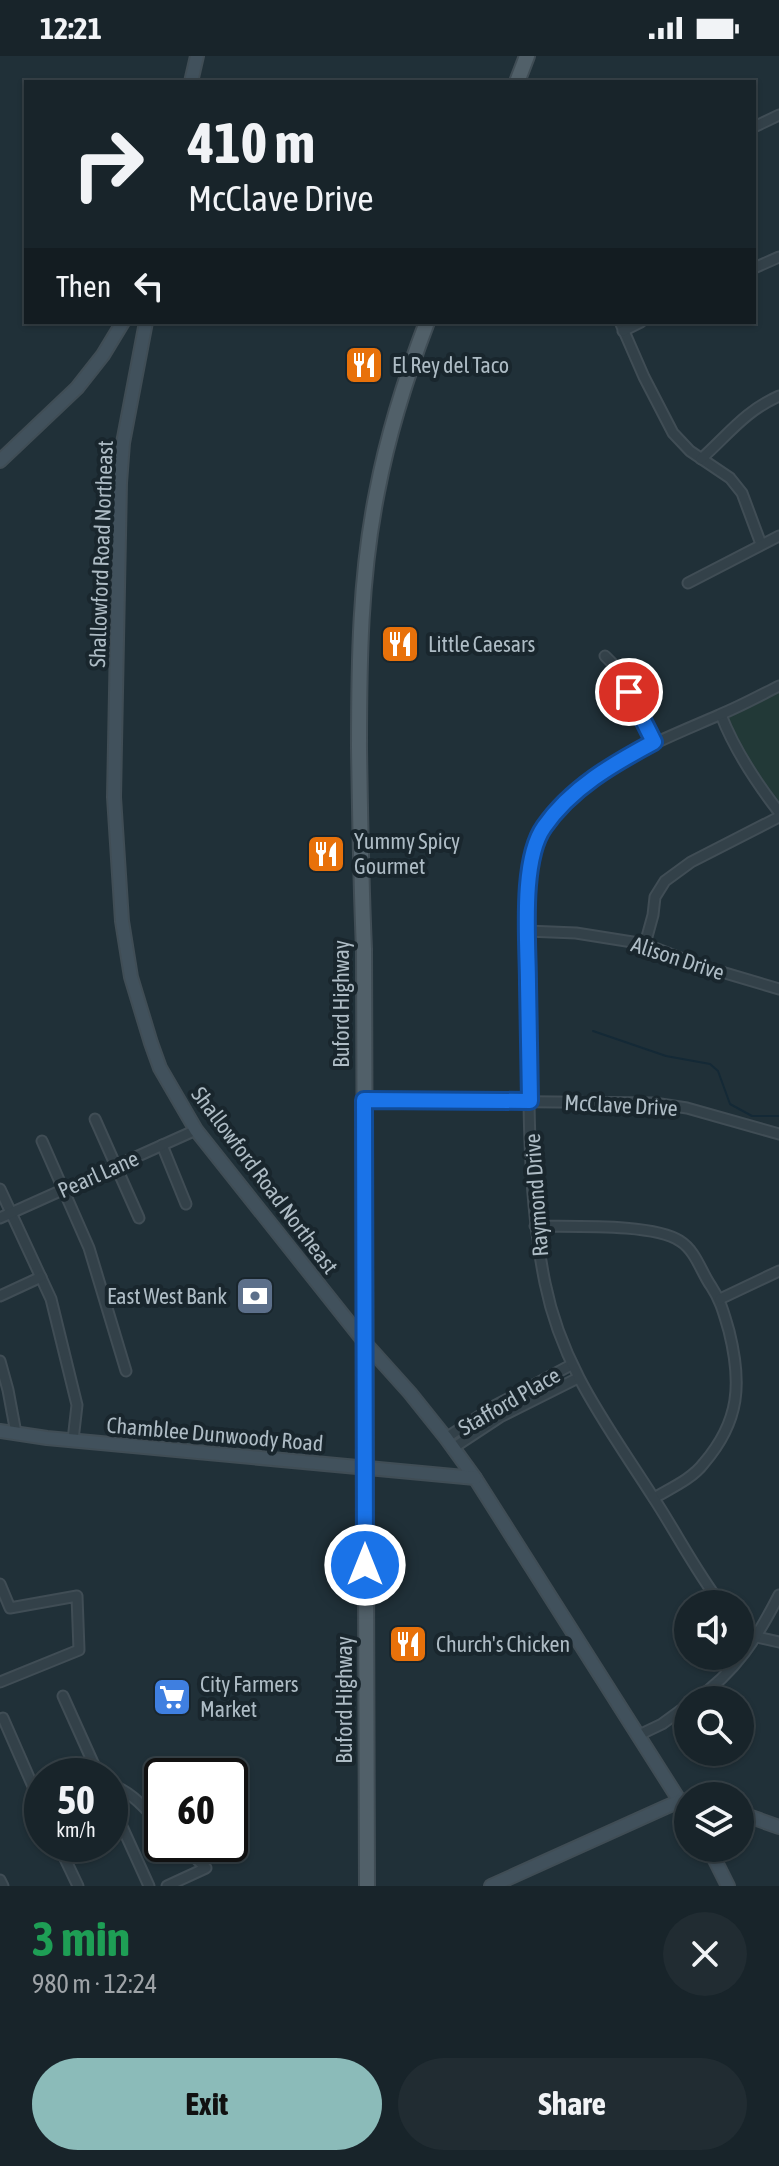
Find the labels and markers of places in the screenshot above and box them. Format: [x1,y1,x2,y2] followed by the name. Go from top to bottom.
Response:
[343,344,385,386] restaurant icon: El Rey del Taco
[392,352,509,378] place label: El Rey del Taco
[379,623,421,665] restaurant icon: Little Caesars
[428,631,535,657] place label: Little Caesars
[595,658,663,726] pin
[354,828,460,879] place label: Yummy Spicy Gourmet
[305,833,347,875] restaurant icon: Yummy Spicy Gourmet
[234,1275,276,1317] bank icon: East West Bank
[107,1283,227,1309] place label: East West Bank
[387,1623,429,1665] restaurant icon: Church's Chicken
[436,1631,570,1657] place label: Church's Chicken
[200,1671,299,1722] place label: City Farmers Market
[151,1676,193,1718] supermarket icon: City Farmers Market

